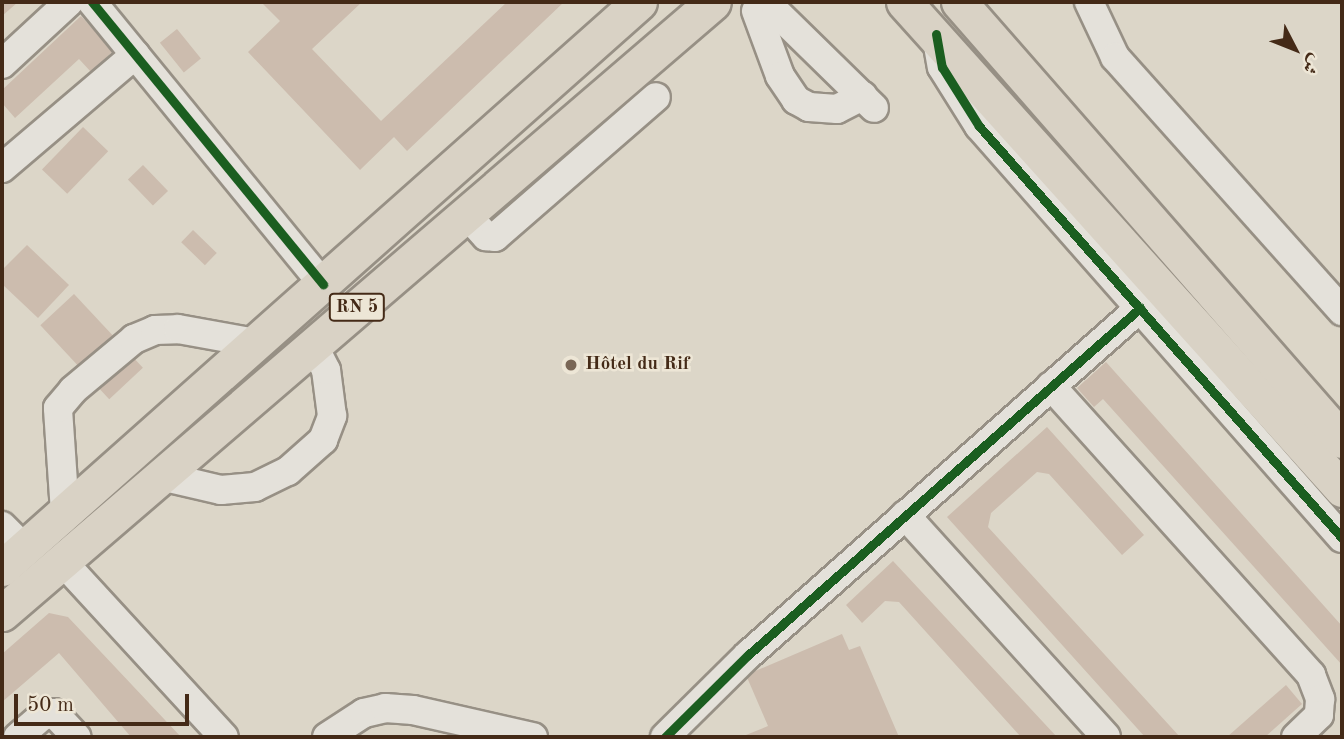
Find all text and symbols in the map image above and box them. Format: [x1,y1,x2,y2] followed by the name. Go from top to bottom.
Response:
[1260,14,1330,84] north arrow
[1298,50,1324,77] text: ش
[327,292,387,321] road number: RN 5
[585,354,689,376] place label: Hôtel du Rif
[563,357,579,373] marker: Hôtel du Rif
[18,680,192,724] scale bar
[27,695,74,716] text: 50 m

